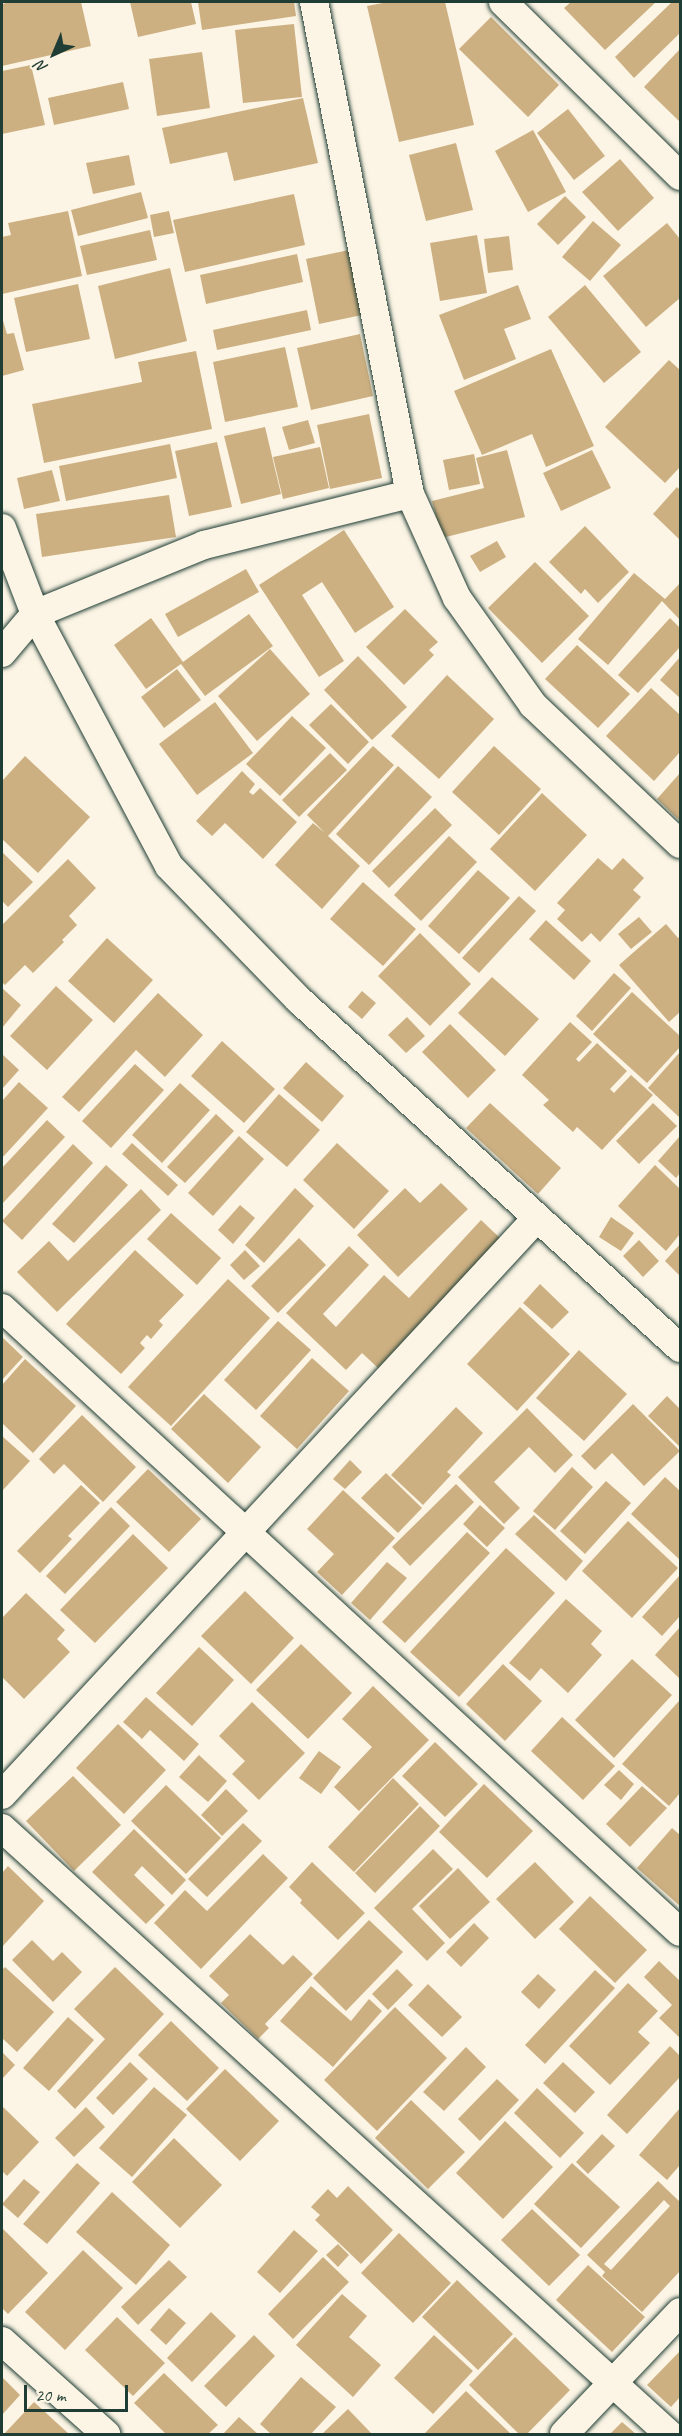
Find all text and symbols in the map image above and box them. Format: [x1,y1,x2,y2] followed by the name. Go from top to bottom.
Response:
[24,24,84,84] north arrow
[31,56,52,78] text: N
[27,2373,130,2411] scale bar
[35,2384,66,2406] text: 20 m

